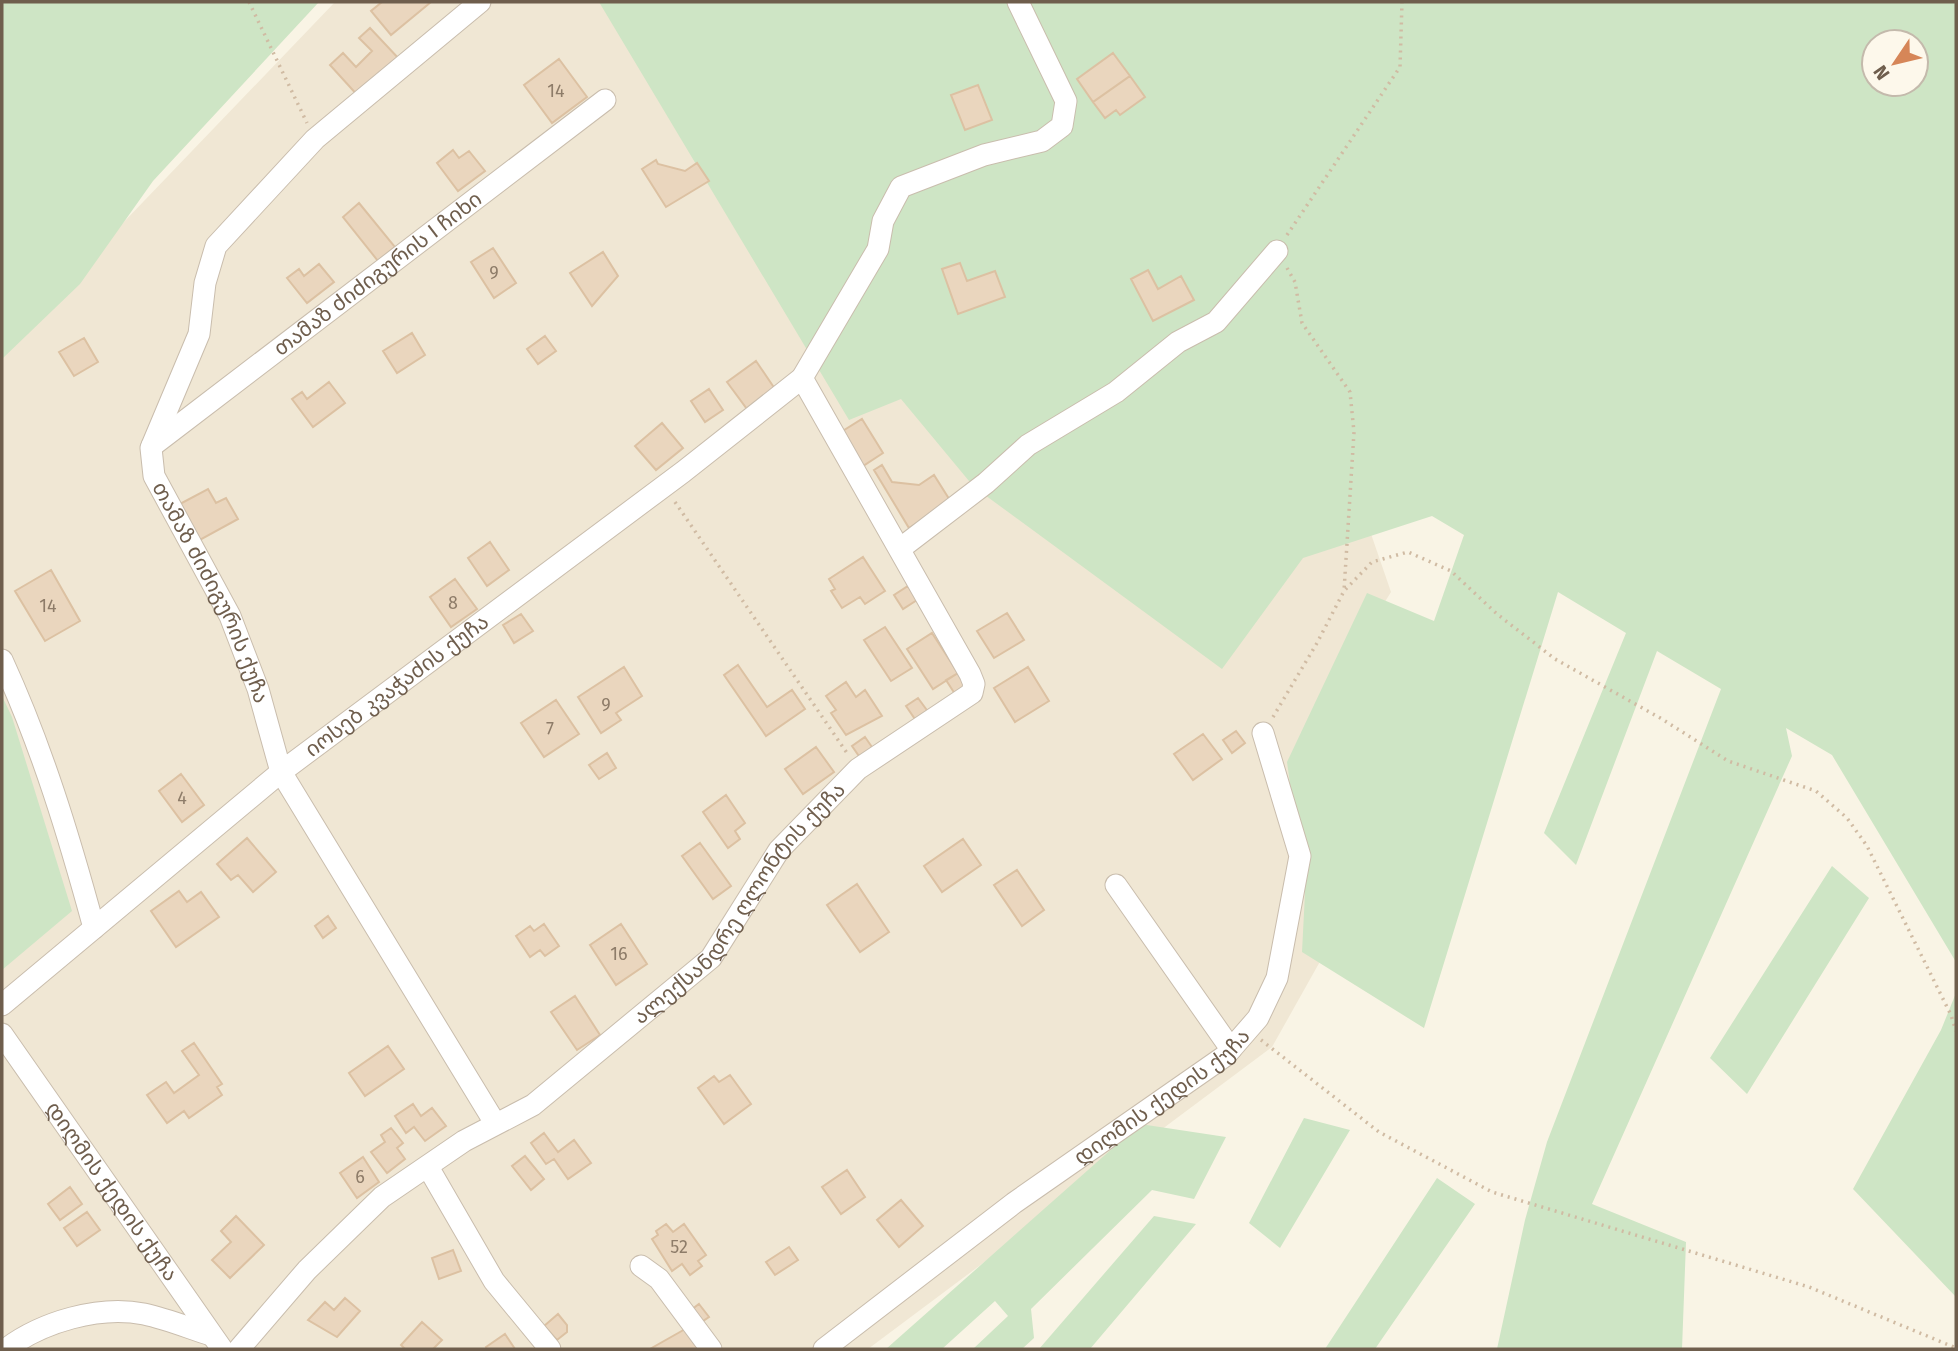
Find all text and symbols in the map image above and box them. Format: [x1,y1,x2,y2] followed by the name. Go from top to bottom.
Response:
[1860,28,1930,98] north arrow
[1868,61,1895,84] text: N
[547,80,565,102] house number: 14
[268,186,487,361] street label: თამაზ ძიძიგურის I ჩიხი
[489,262,499,284] house number: 9
[147,477,274,706] street label: თამაზ ძიძიგურის ქუჩა
[448,592,458,614] house number: 8
[39,595,57,617] house number: 14
[300,609,494,763] street label: იოსებ კვაჭაძის ქუჩა
[601,694,611,716] house number: 9
[546,718,554,740] house number: 7
[628,777,851,1030] street label: ალექსანდრე ღლონტის ქუჩა
[177,787,187,809] house number: 4
[610,943,628,965] house number: 16
[1069,1023,1256,1170] street label: დიღმის ქედის ქუჩა
[40,1097,184,1286] street label: დიღმის ქედის ქუჩა
[355,1166,365,1188] house number: 6
[670,1236,688,1258] house number: 52

